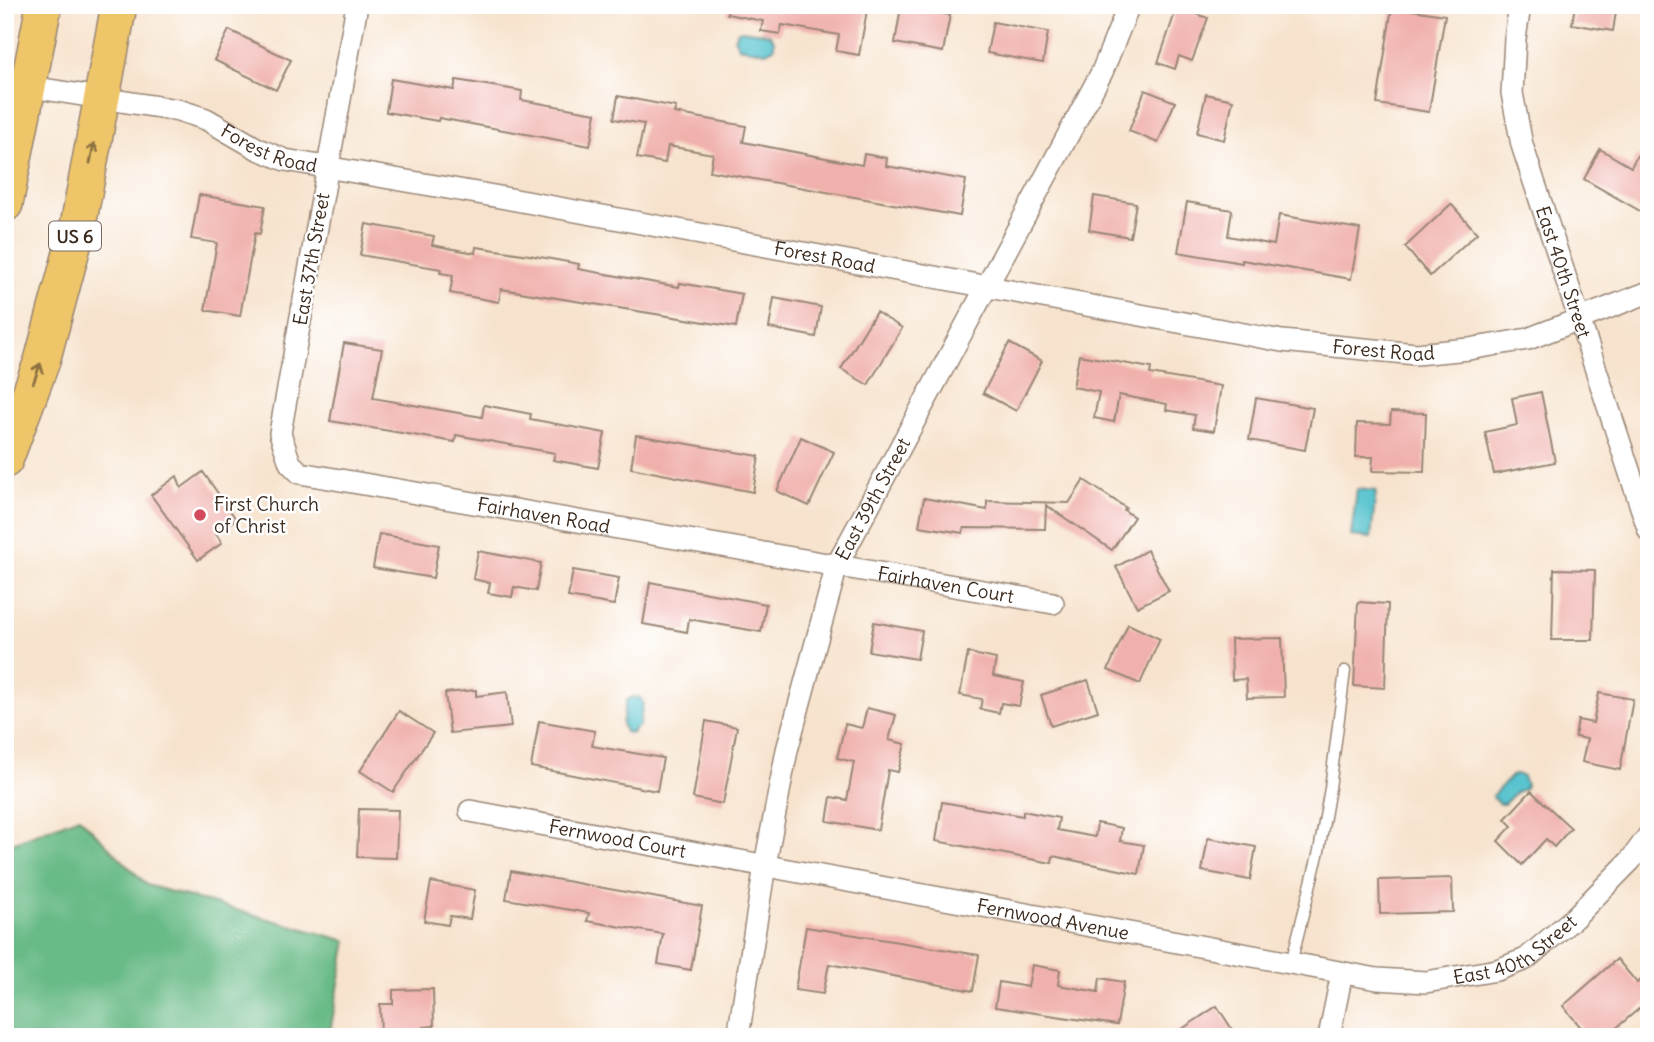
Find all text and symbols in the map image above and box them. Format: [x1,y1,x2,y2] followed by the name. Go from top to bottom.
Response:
[217,118,319,177] street label: Forest Road
[86,142,99,165] one-way arrow
[288,191,334,327] street label: East 37th Street
[1531,203,1597,341] street label: East 40th Street
[49,222,101,250] road number: US 6
[772,236,877,278] street label: Forest Road
[1331,334,1436,366] street label: Forest Road
[32,363,45,385] one-way arrow
[830,433,915,564] street label: East 39th Street
[214,492,319,538] place label: First Church of Christ
[476,492,612,538] street label: Fairhaven Road
[192,507,208,523] marker: First Church of Christ
[876,561,1016,608] street label: Fairhaven Court
[547,814,688,863] street label: Fernwood Court
[975,893,1131,945] street label: Fernwood Avenue
[1451,909,1581,989] street label: East 40th Street

